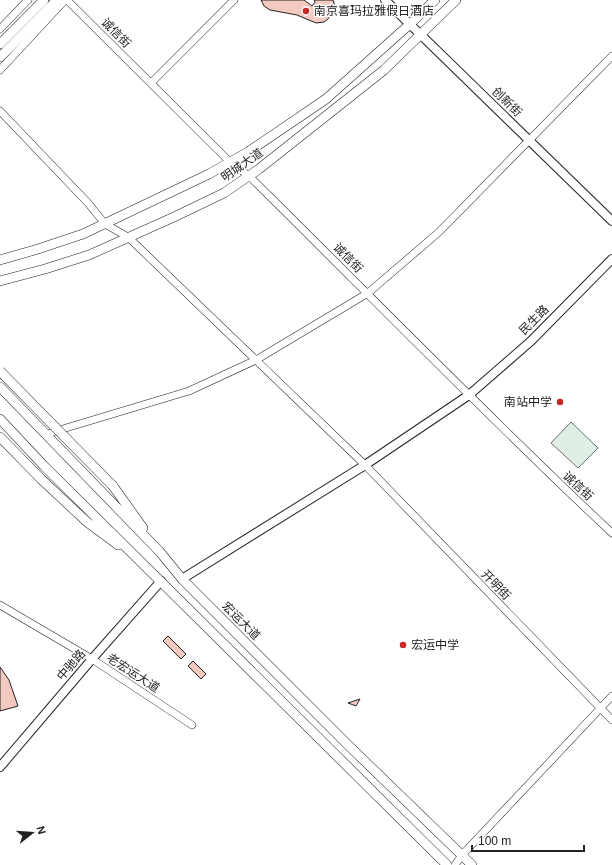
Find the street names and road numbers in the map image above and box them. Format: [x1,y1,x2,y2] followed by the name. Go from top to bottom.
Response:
[98,15,134,51] street label: 诚信街
[489,84,525,120] street label: 创新街
[218,145,266,185] street label: 明城大道
[330,240,366,276] street label: 诚信街
[516,302,552,338] street label: 民生路
[560,469,596,503] street label: 诚信街
[478,567,514,603] street label: 开明街
[219,599,263,643] street label: 宏运大道
[54,647,88,683] street label: 中驰路
[104,651,162,695] street label: 老宏运大道

